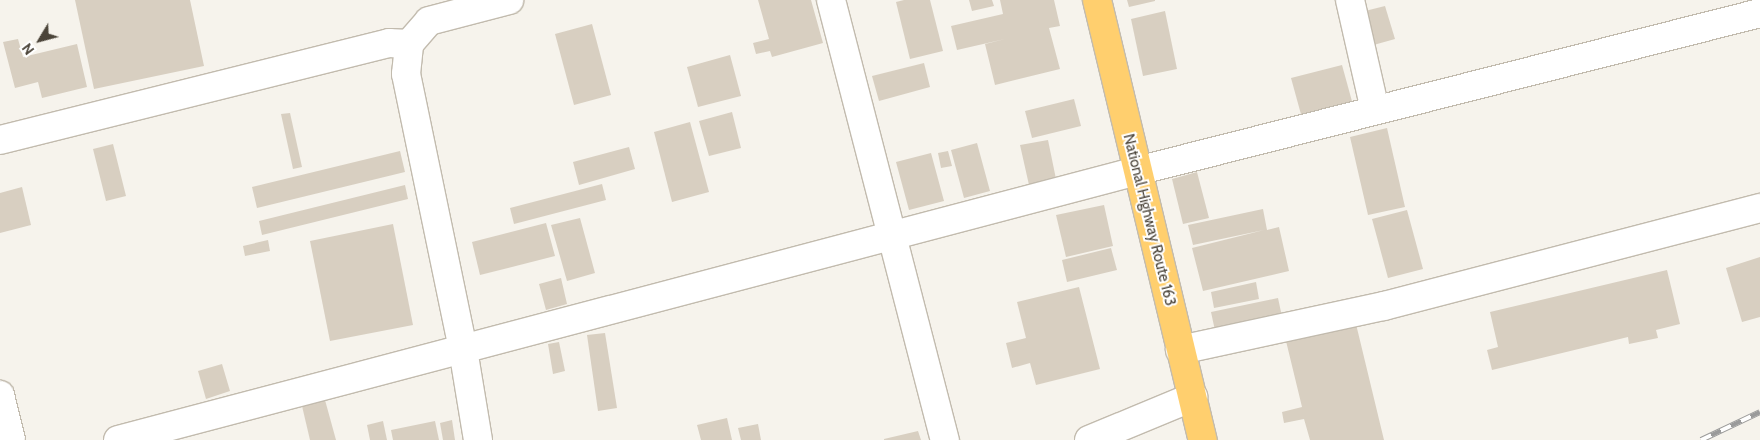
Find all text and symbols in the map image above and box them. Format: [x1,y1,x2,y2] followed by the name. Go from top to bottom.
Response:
[15,15,65,65] north arrow
[18,40,38,58] text: N
[1119,132,1179,308] street label: National Highway Route 163

